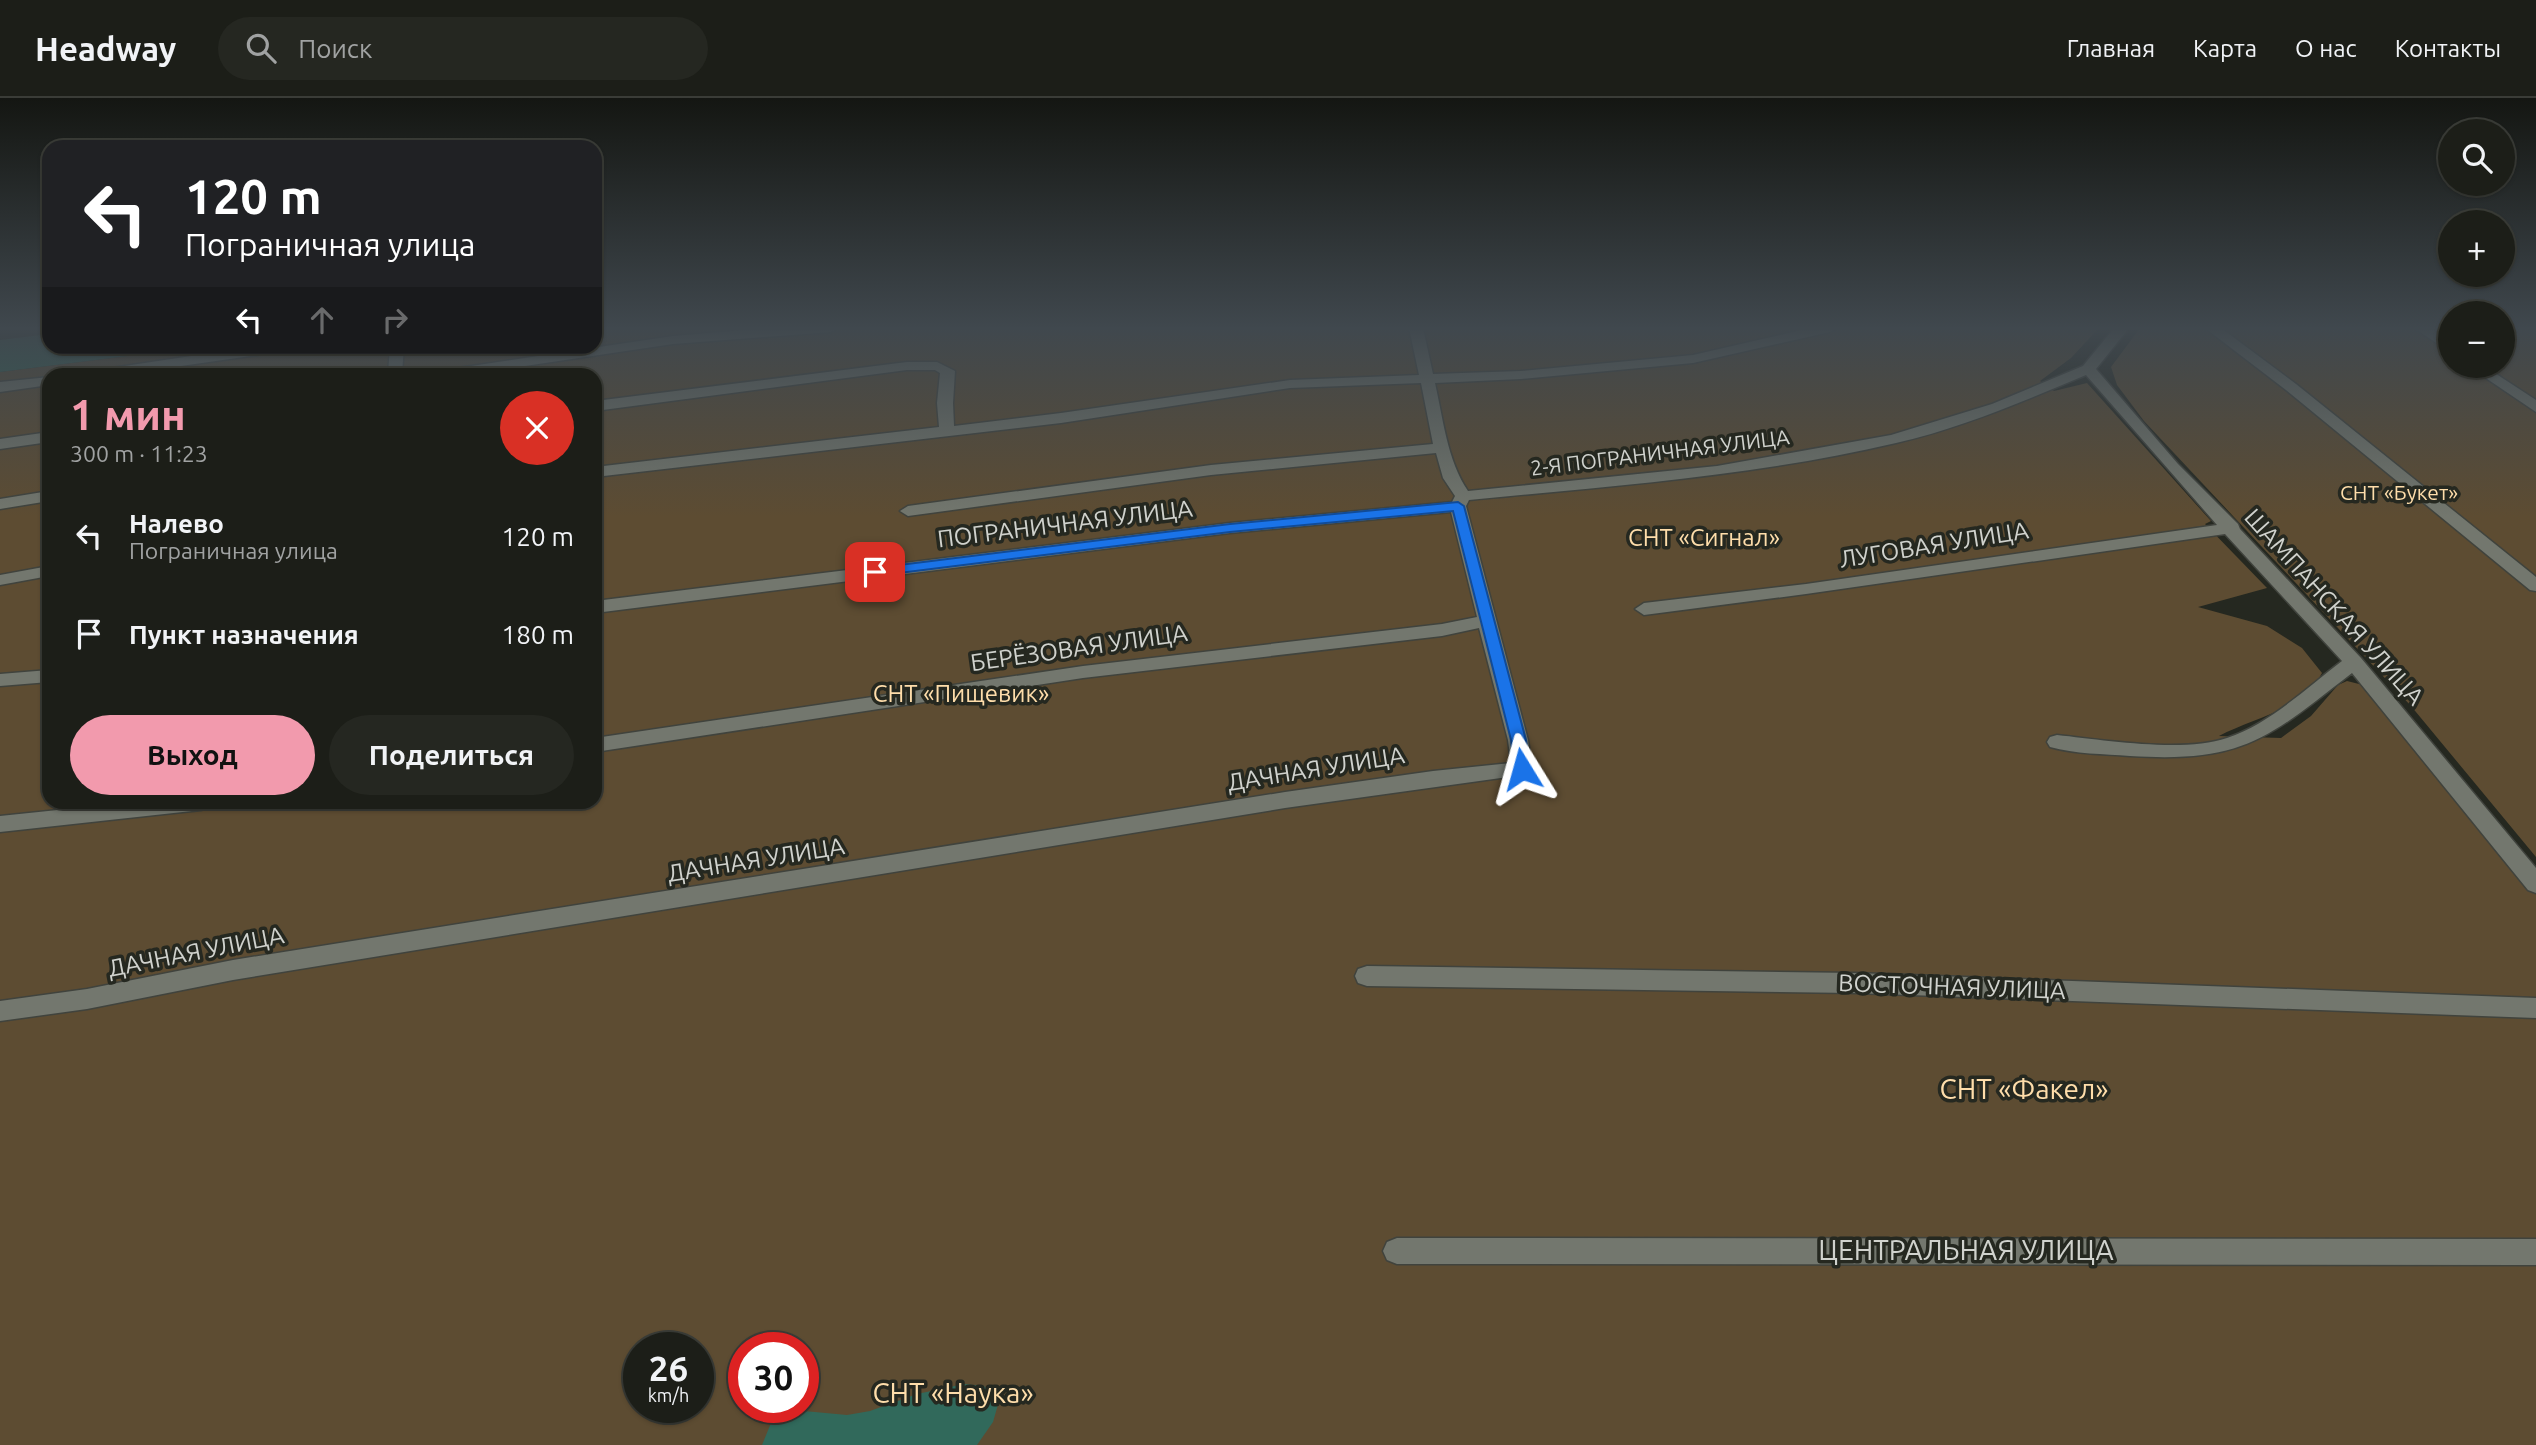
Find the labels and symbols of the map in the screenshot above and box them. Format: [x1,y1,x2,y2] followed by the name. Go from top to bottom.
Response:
[1529,424,1791,480] street label: 2-Я ПОГРАНИЧНАЯ УЛИЦА
[2340,480,2458,504] park label: СНТ «Букет»
[936,494,1195,553] street label: ПОГРАНИЧНАЯ УЛИЦА
[2239,503,2430,710] street label: ШАМПАНСКАЯ УЛИЦА
[1838,516,2031,573] street label: ЛУГОВАЯ УЛИЦА
[1628,524,1780,551] park label: СНТ «Сигнал»
[845,542,905,602] pin
[969,619,1190,676] street label: БЕРЁЗОВАЯ УЛИЦА
[873,680,1049,707] park label: СНТ «Пищевик»
[1485,732,1559,806] position arrow
[1225,741,1407,796] street label: ДАЧНАЯ УЛИЦА
[665,832,847,887] street label: ДАЧНАЯ УЛИЦА
[105,921,287,982] street label: ДАЧНАЯ УЛИЦА
[1838,969,2067,1004] street label: ВОСТОЧНАЯ УЛИЦА
[1939,1073,2109,1104] park label: СНТ «Факел»
[1818,1234,2114,1265] street label: ЦЕНТРАЛЬНАЯ УЛИЦА
[728,1332,819,1423] speed limit sign: 30
[872,1377,1034,1408] park label: СНТ «Наука»

